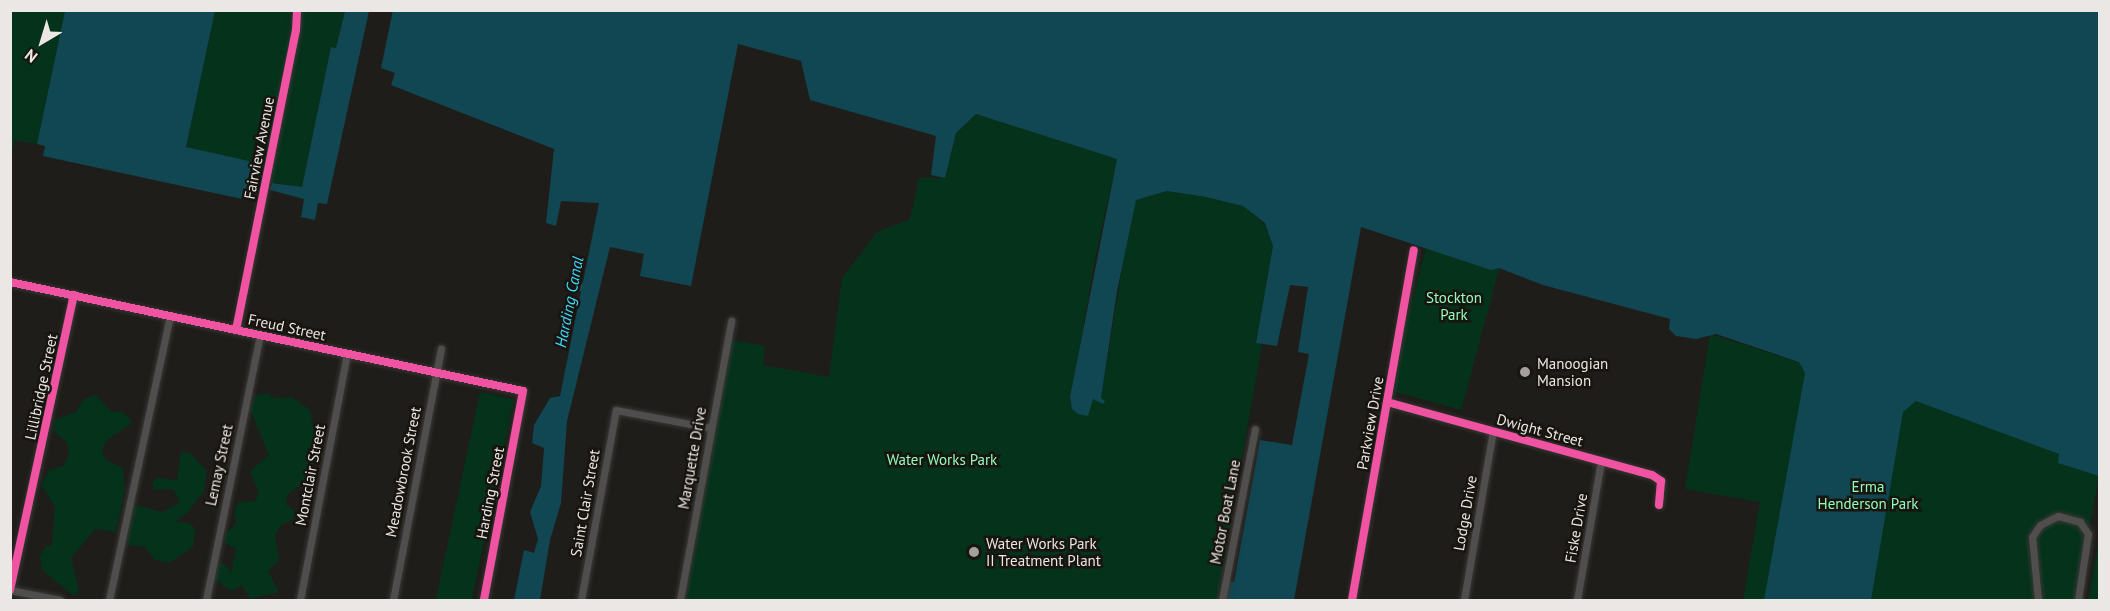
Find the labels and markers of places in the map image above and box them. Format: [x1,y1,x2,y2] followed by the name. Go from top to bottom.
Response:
[1537,354,1608,389] place label: Manoogian Mansion
[1518,365,1532,379] marker: Manoogian Mansion
[986,534,1101,569] place label: Water Works Park II Treatment Plant
[967,545,981,559] marker: Water Works Park II Treatment Plant

